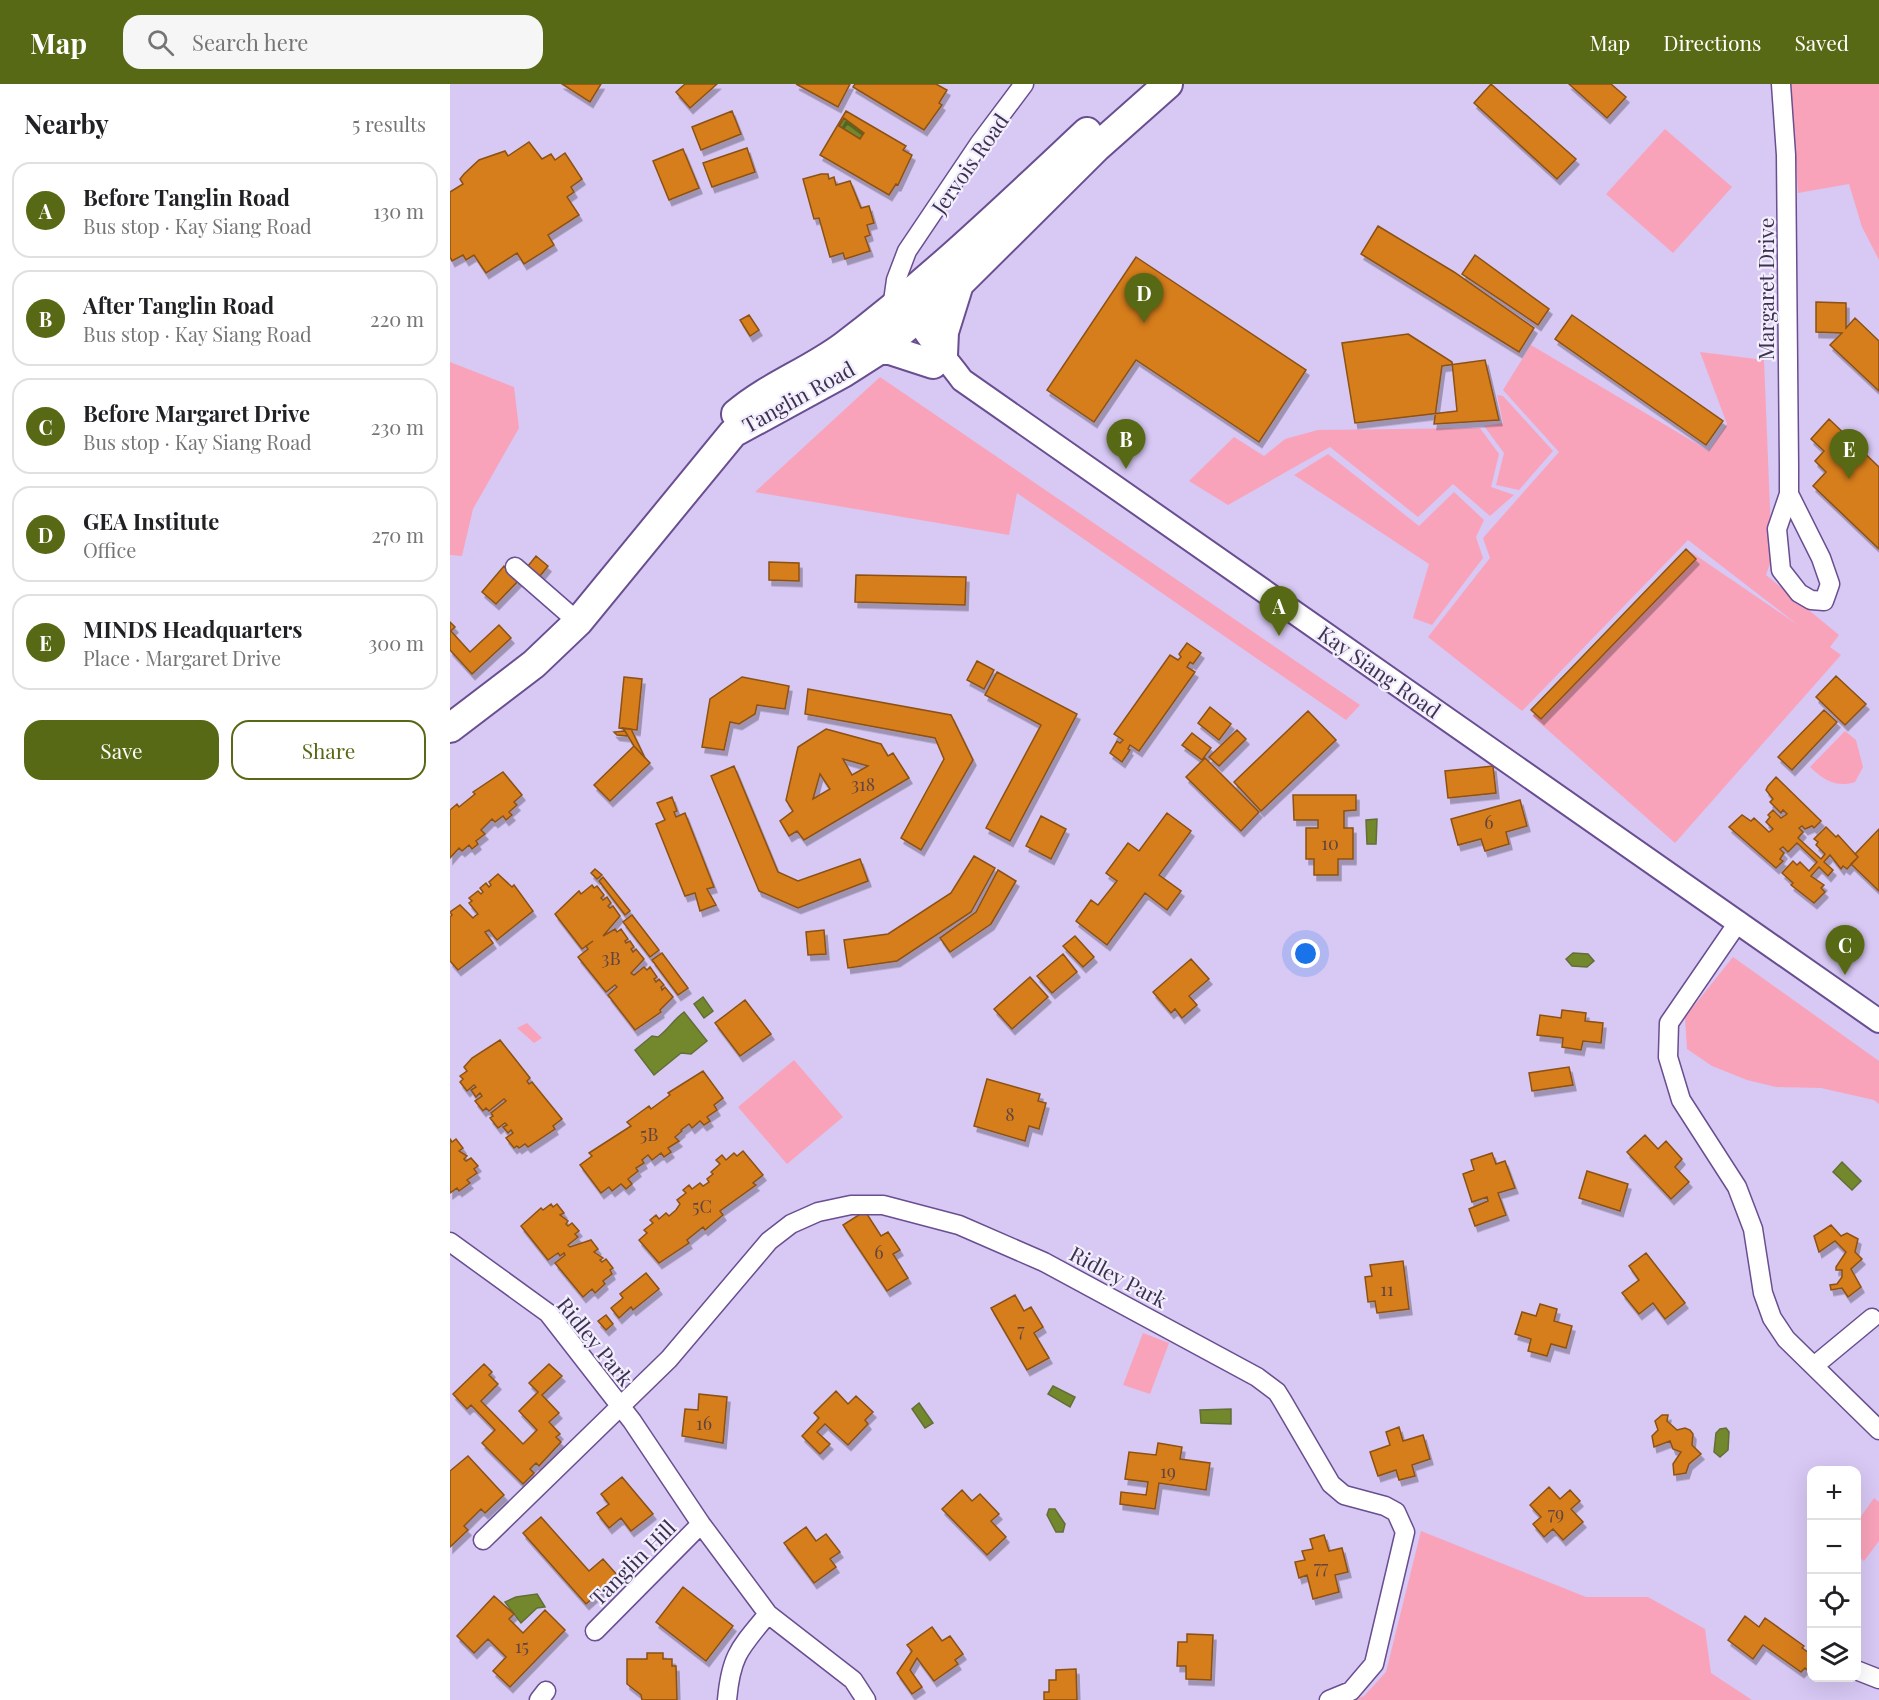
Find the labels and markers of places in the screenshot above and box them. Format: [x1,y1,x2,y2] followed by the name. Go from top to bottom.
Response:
[1124,274,1164,323] pin: D
[1106,420,1146,469] pin: B
[1830,430,1868,479] pin: E
[1260,586,1298,636] pin: A
[1826,926,1864,975] pin: C

